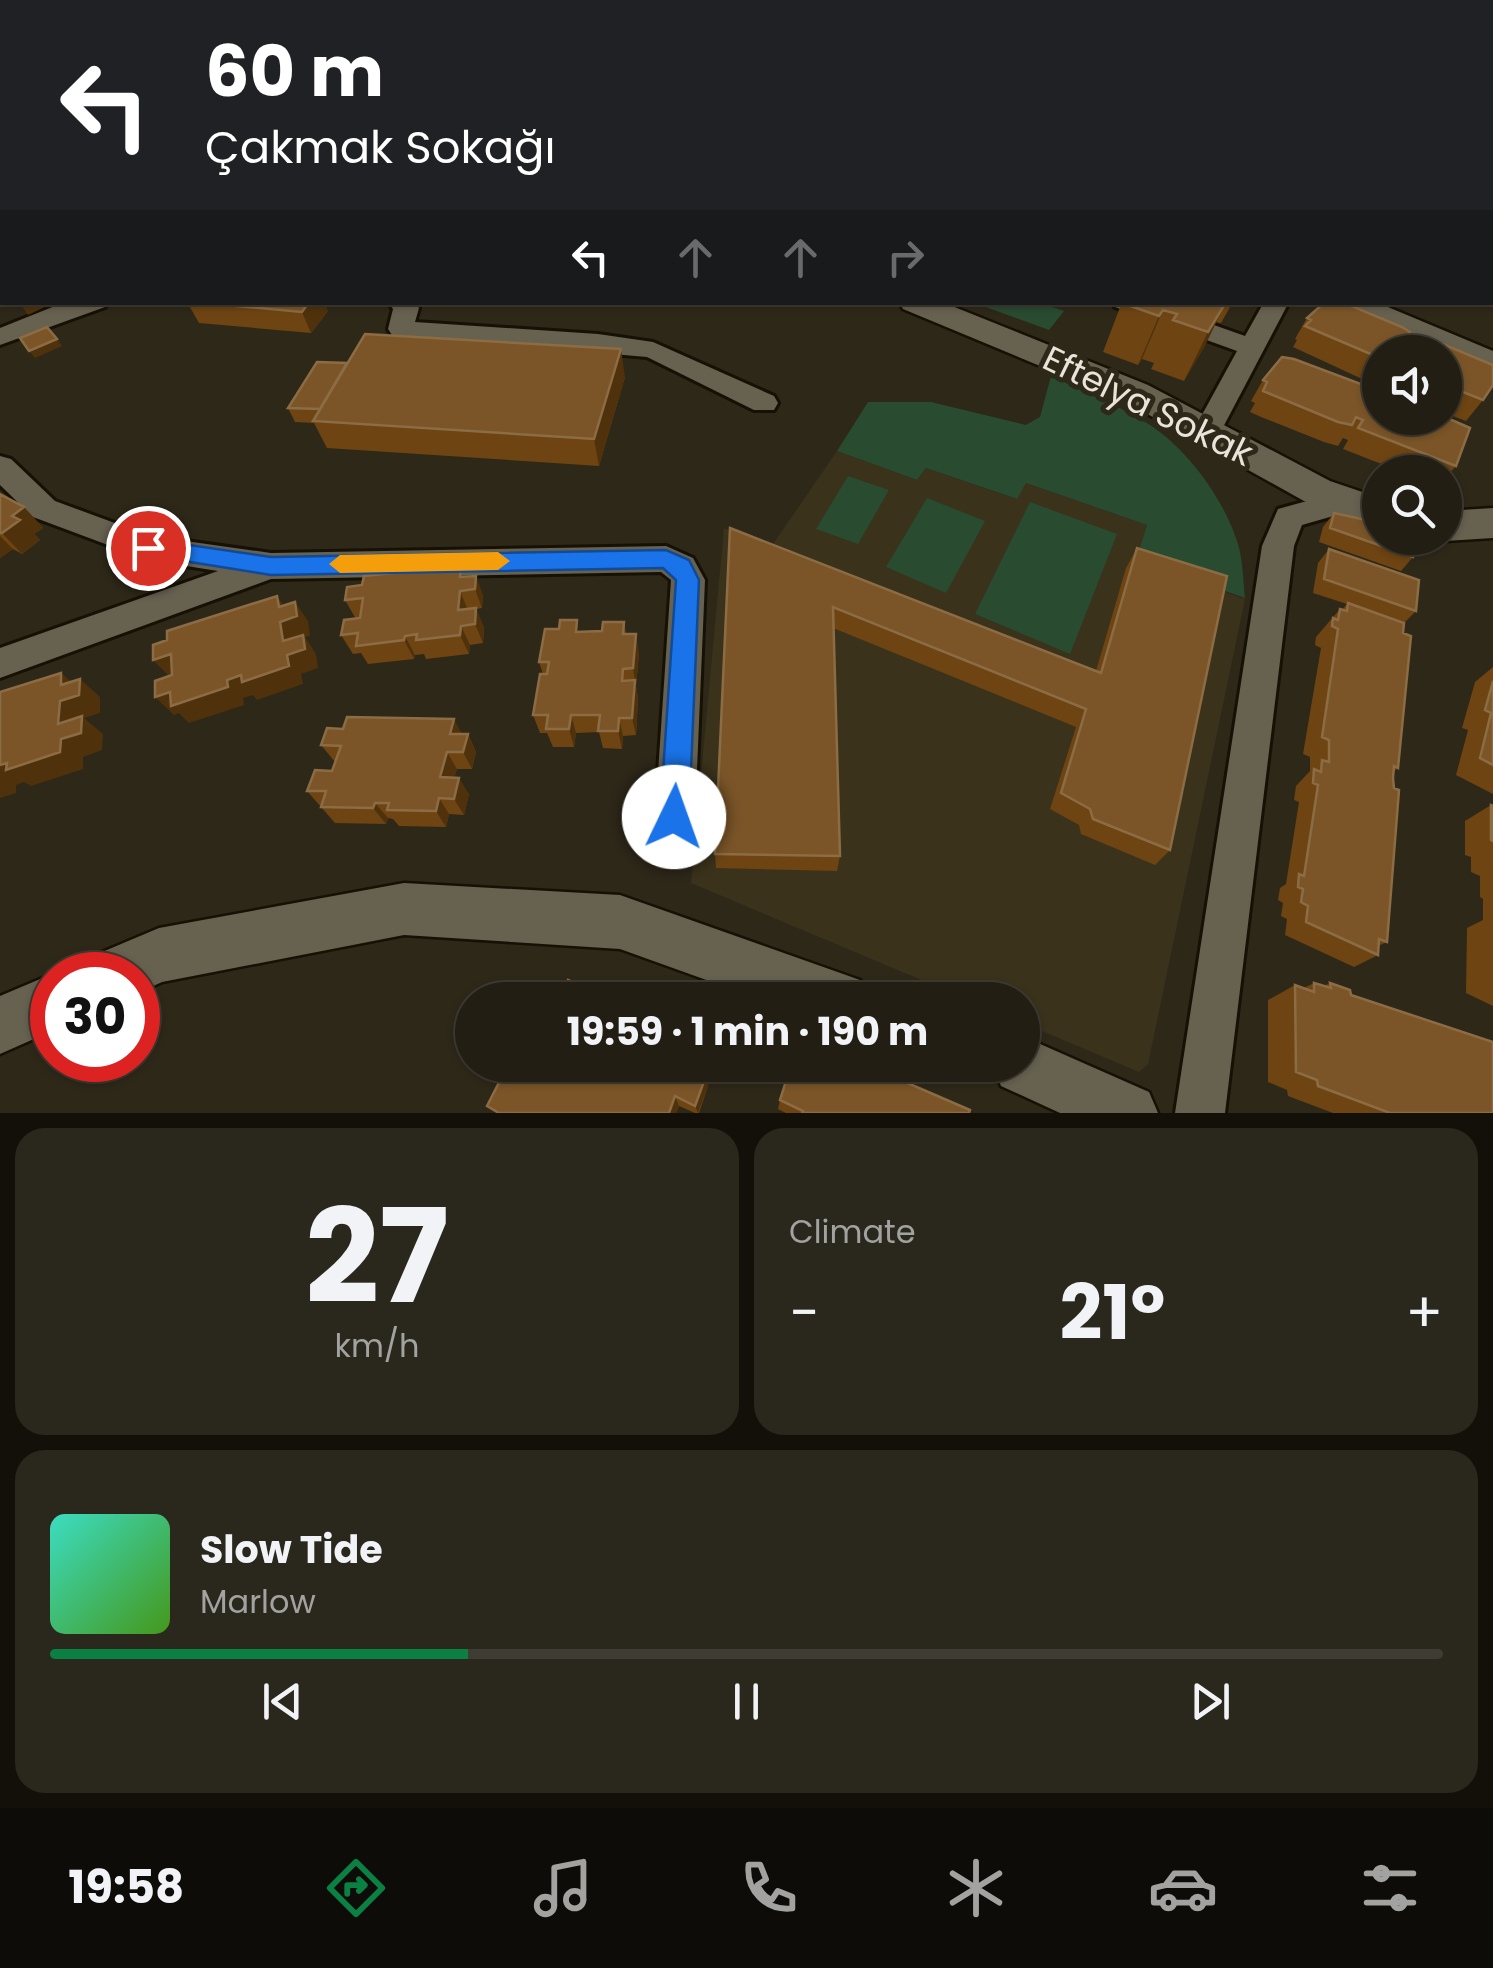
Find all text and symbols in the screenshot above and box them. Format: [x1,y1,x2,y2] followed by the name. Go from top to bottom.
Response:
[205,22,384,121] text: 60 m
[40,40,170,170] icon: left
[205,116,556,179] text: Çakmak Sokağı
[563,230,618,285] icon: left
[668,230,723,285] icon: ahead
[773,230,828,285] icon: ahead
[878,230,933,285] icon: right
[1035,334,1261,478] street label: Eftelya Sokak
[1362,335,1462,555] map controls
[1362,335,1462,435] button: sound
[1362,455,1462,555] button: search
[106,506,191,591] pin
[121,521,176,576] icon: arrive
[622,765,726,869] position arrow
[30,952,160,1082] speed limit sign: 30
[567,1005,928,1058] text: 19:59 · 1 min · 190 m
[305,1165,449,1348] text: 27
[789,1209,916,1254] text: Climate
[1059,1260,1165,1365] text: 21°
[789,1274,819,1351] text: −
[1405,1274,1443,1351] text: +
[334,1323,420,1368] text: km/h
[200,1523,383,1576] text: Slow Tide
[200,1579,316,1624] text: Marlow
[255,1674,310,1729] icon: previous
[719,1674,774,1729] icon: pause
[1183,1674,1238,1729] icon: next
[321,1853,391,1923] icon: directions
[528,1853,598,1923] icon: music
[734,1853,804,1923] icon: phone
[941,1853,1011,1923] icon: climate
[1148,1853,1218,1923] icon: car
[1355,1853,1425,1923] icon: filters
[68,1856,184,1919] text: 19:58

